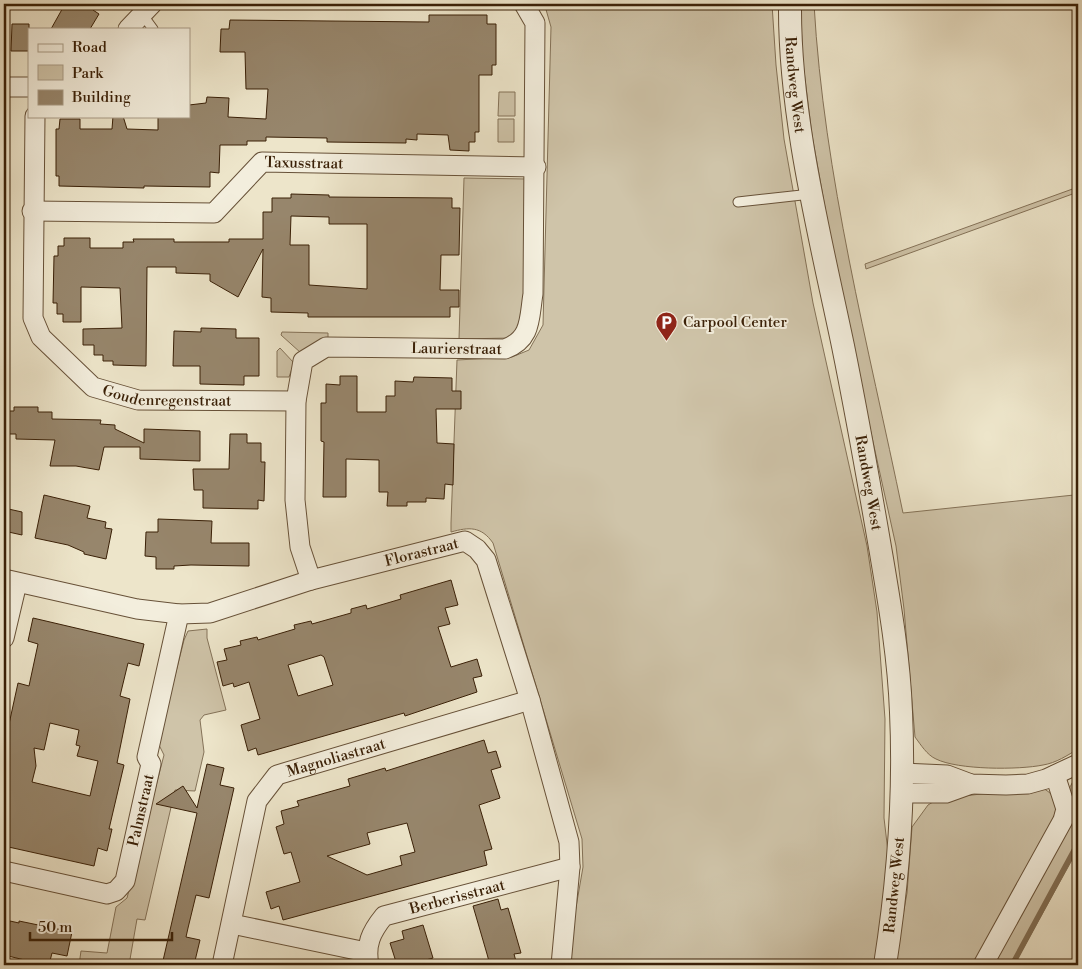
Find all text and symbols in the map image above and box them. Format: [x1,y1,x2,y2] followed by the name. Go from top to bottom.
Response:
[28,28,190,118] legend
[781,36,809,135] street label: Randweg West
[72,38,107,57] text: Road
[72,64,104,83] text: Park
[71,88,131,107] text: Building
[264,153,344,173] street label: Taxusstraat
[655,310,679,341] parking icon: Carpool Center
[683,313,787,332] place label: Carpool Center
[411,339,503,359] street label: Laurierstraat
[100,381,232,411] street label: Goudenregenstraat
[850,433,886,533] street label: Randweg West
[383,534,461,571] street label: Florastraat
[285,734,388,782] street label: Magnoliastraat
[124,772,159,848] street label: Palmstraat
[880,835,909,934] street label: Randweg West
[407,875,508,919] street label: Berberisstraat
[30,909,172,941] scale bar
[38,918,72,937] text: 50 m

